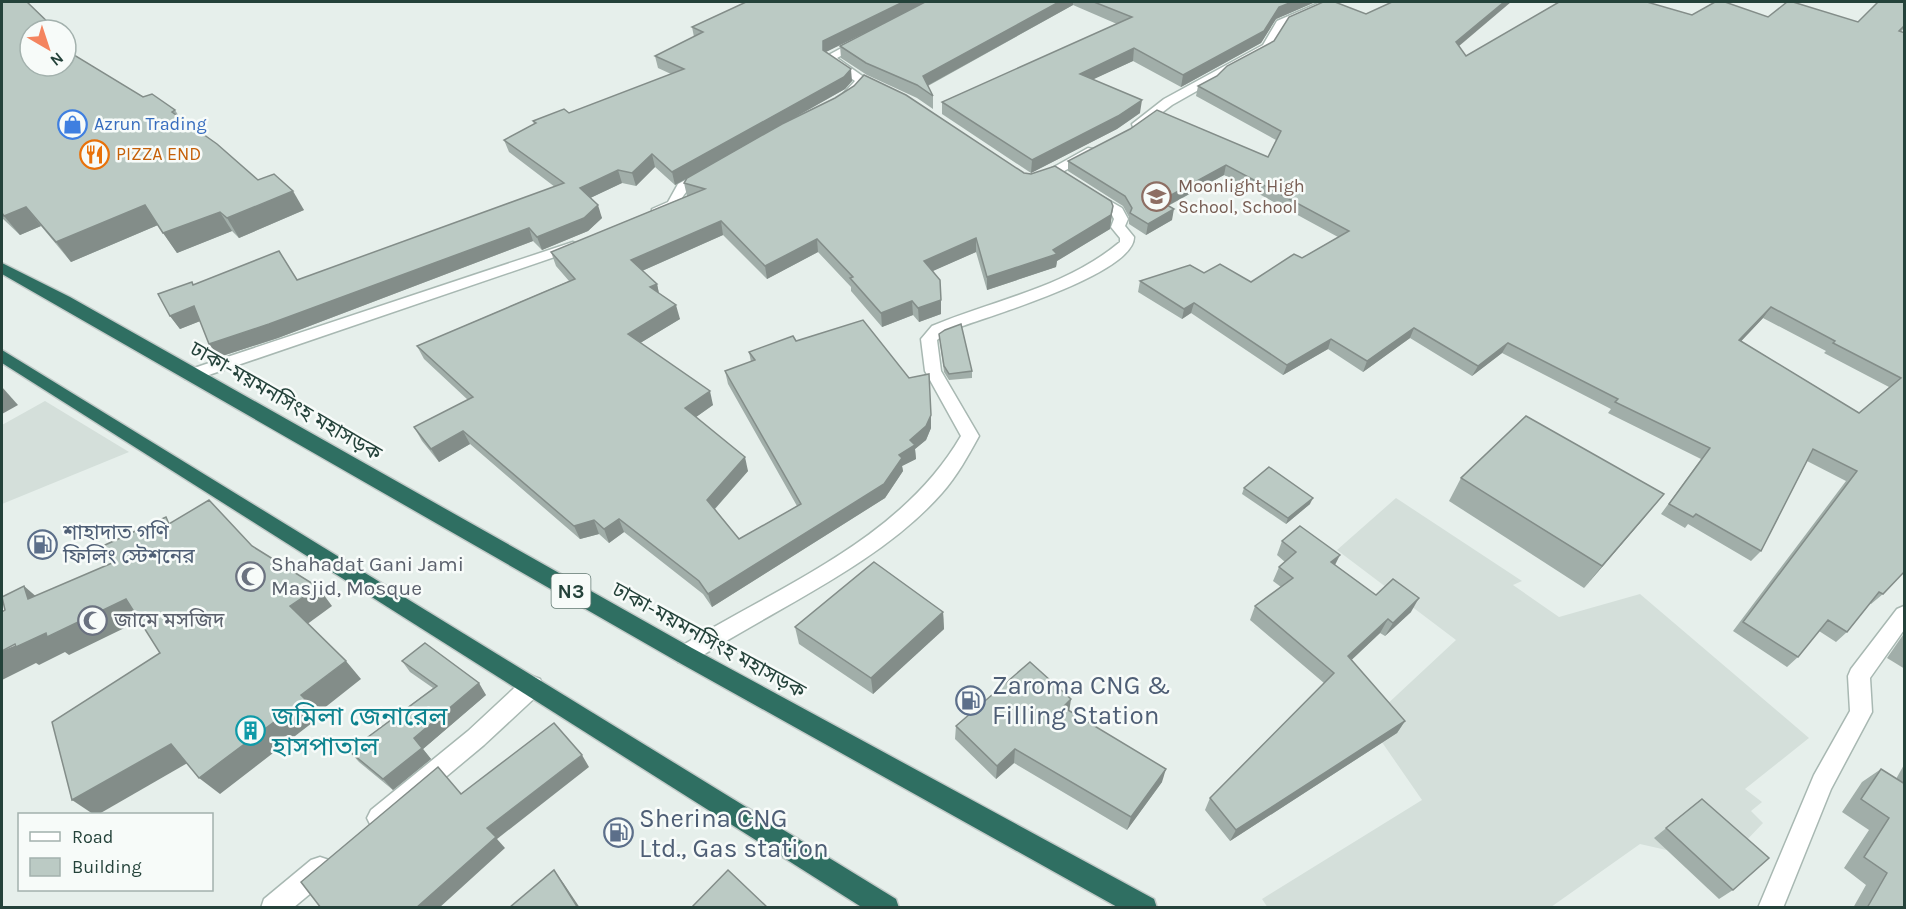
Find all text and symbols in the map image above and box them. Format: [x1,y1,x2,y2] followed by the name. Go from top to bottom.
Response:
[18,18,78,78] north arrow
[47,48,68,70] text: N
[57,108,89,140] shop icon: Azrun Trading
[94,113,207,135] place label: Azrun Trading
[79,138,111,170] restaurant icon: PIZZA END
[116,143,201,165] place label: PIZZA END
[1178,175,1305,218] place label: Moonlight High School, School
[1141,180,1173,212] school or university icon: Moonlight High School, School
[185,336,387,466] street label: ঢাকা-ময়মনসিংহ মহাসড়ক
[62,520,195,568] place label: শাহাদাত গণি ফিলিং স্টেশনের
[26,528,58,560] fuel station icon: শাহাদাত গণি ফিলিং স্টেশনের
[271,552,464,600] place label: Shahadat Gani Jami Masjid, Mosque
[234,560,266,592] mosque icon: Shahadat Gani Jami Masjid, Mosque
[552,574,590,608] road number: N3
[607,576,811,704] street label: ঢাকা-ময়মনসিংহ মহাসড়ক
[77,604,109,636] mosque icon: জামে মসজিদ
[113,608,225,632] place label: জামে মসজিদ
[992,670,1171,731] place label: Zaroma CNG & Filling Station
[955,684,987,716] fuel station icon: Zaroma CNG & Filling Station
[271,701,449,762] place label: জমিলা জেনারেল হাসপাতাল
[235,715,267,747] building icon: জমিলা জেনারেল হাসপাতাল
[639,803,829,864] place label: Sherina CNG Ltd., Gas station
[18,813,213,891] legend
[602,817,634,849] fuel station icon: Sherina CNG Ltd., Gas station
[72,826,113,848] text: Road
[72,856,142,878] text: Building

